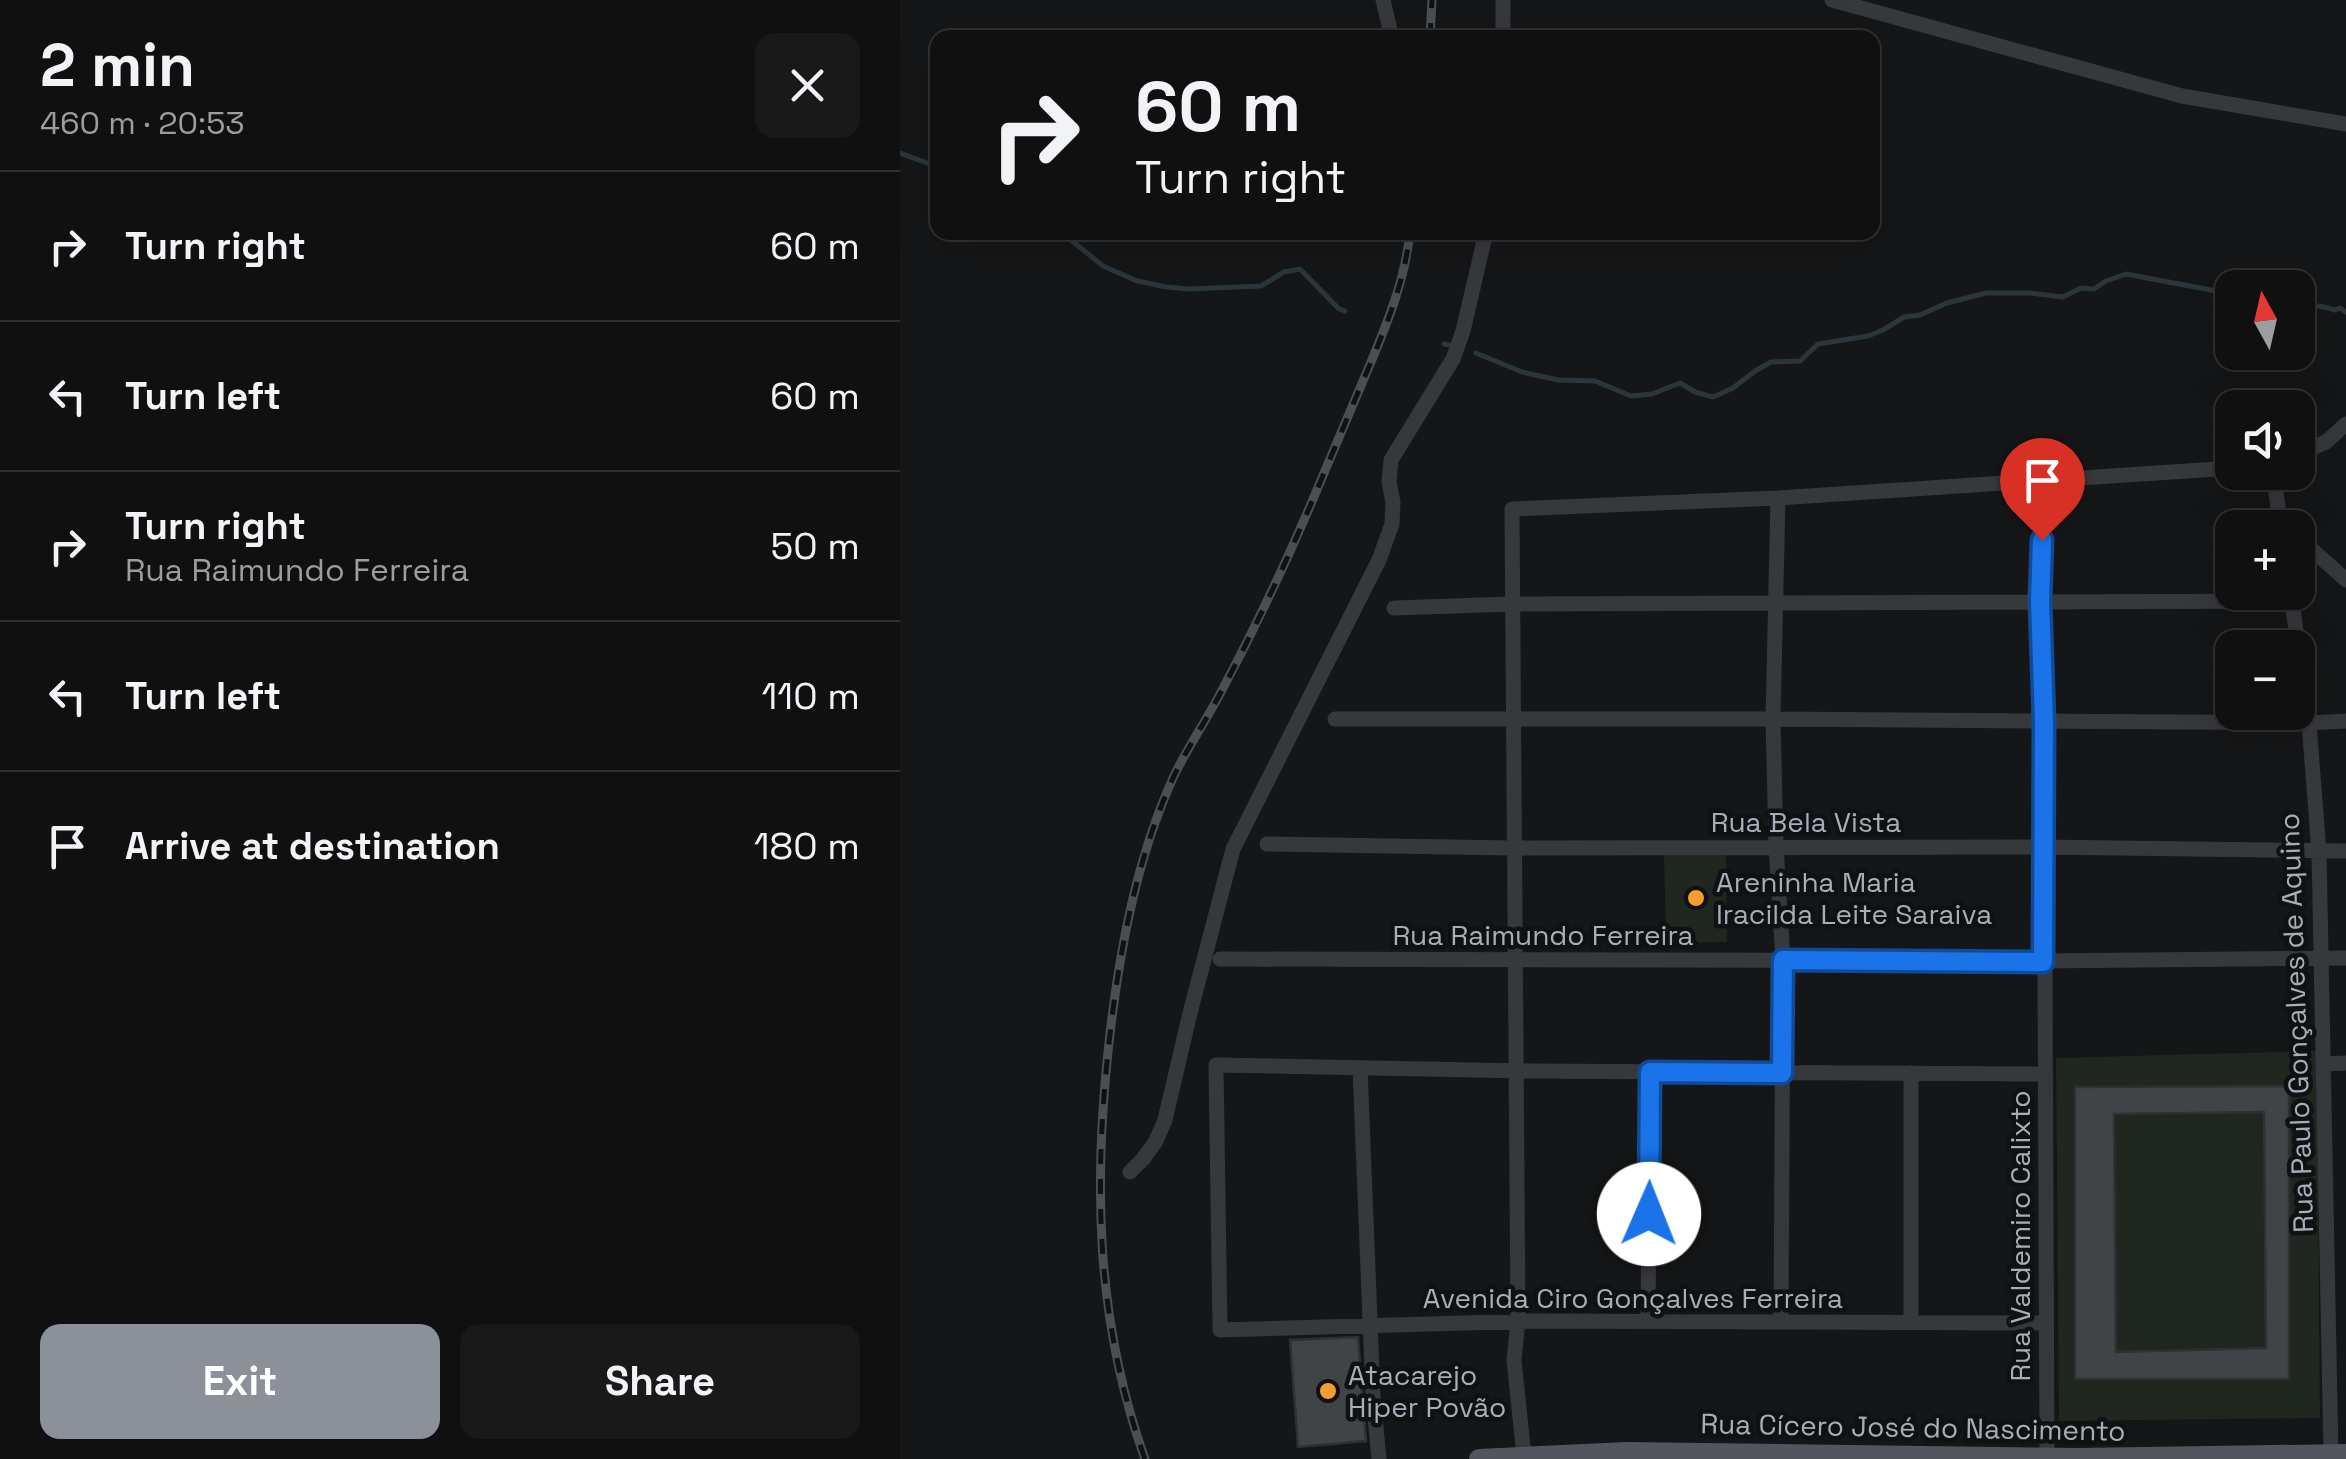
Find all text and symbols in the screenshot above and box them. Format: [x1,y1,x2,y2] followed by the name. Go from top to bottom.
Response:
[40,27,195,104] text: 2 min
[755,33,860,138] button: close
[1135,62,1301,151] text: 60 m
[970,70,1100,200] icon: right
[40,103,245,143] text: 460 m · 20:53
[1135,149,1346,206] text: Turn right
[40,219,95,274] icon: right
[125,222,306,270] text: Turn right
[770,222,860,270] text: 60 m
[2215,270,2315,370] north arrow
[2215,270,2315,730] map controls
[40,369,95,424] icon: left
[125,372,281,420] text: Turn left
[770,372,860,420] text: 60 m
[2215,390,2315,490] button: sound
[2000,438,2085,541] pin
[2015,453,2070,508] icon: arrive
[125,502,306,550] text: Turn right
[2215,510,2315,610] button: +
[40,519,95,574] icon: right
[770,522,860,570] text: 50 m
[125,550,469,590] text: Rua Raimundo Ferreira
[2215,630,2315,730] button: −
[40,669,95,724] icon: left
[125,672,281,720] text: Turn left
[761,672,860,720] text: 110 m
[1711,804,1901,840] street label: Rua Bela Vista
[2271,812,2321,1234] street label: Rua Paulo Gonçalves de Aquino
[40,819,95,874] icon: arrive
[125,822,500,870] text: Arrive at destination
[754,822,860,870] text: 180 m
[1716,864,1992,932] place label: Areninha Maria Iracilda Leite Saraiva
[1685,887,1707,909] marker: Areninha Maria Iracilda Leite Saraiva
[1392,917,1694,953] street label: Rua Raimundo Ferreira
[2002,1090,2038,1382] street label: Rua Valdemiro Calixto
[1597,1162,1701,1266] position arrow
[1423,1280,1843,1316] street label: Avenida Ciro Gonçalves Ferreira
[40,1324,440,1439] button: Exit
[460,1324,860,1439] button: Share
[1348,1357,1506,1425] place label: Atacarejo Hiper Povão
[1317,1380,1339,1402] marker: Atacarejo Hiper Povão
[1700,1405,2126,1449] street label: Rua Cícero José do Nascimento

